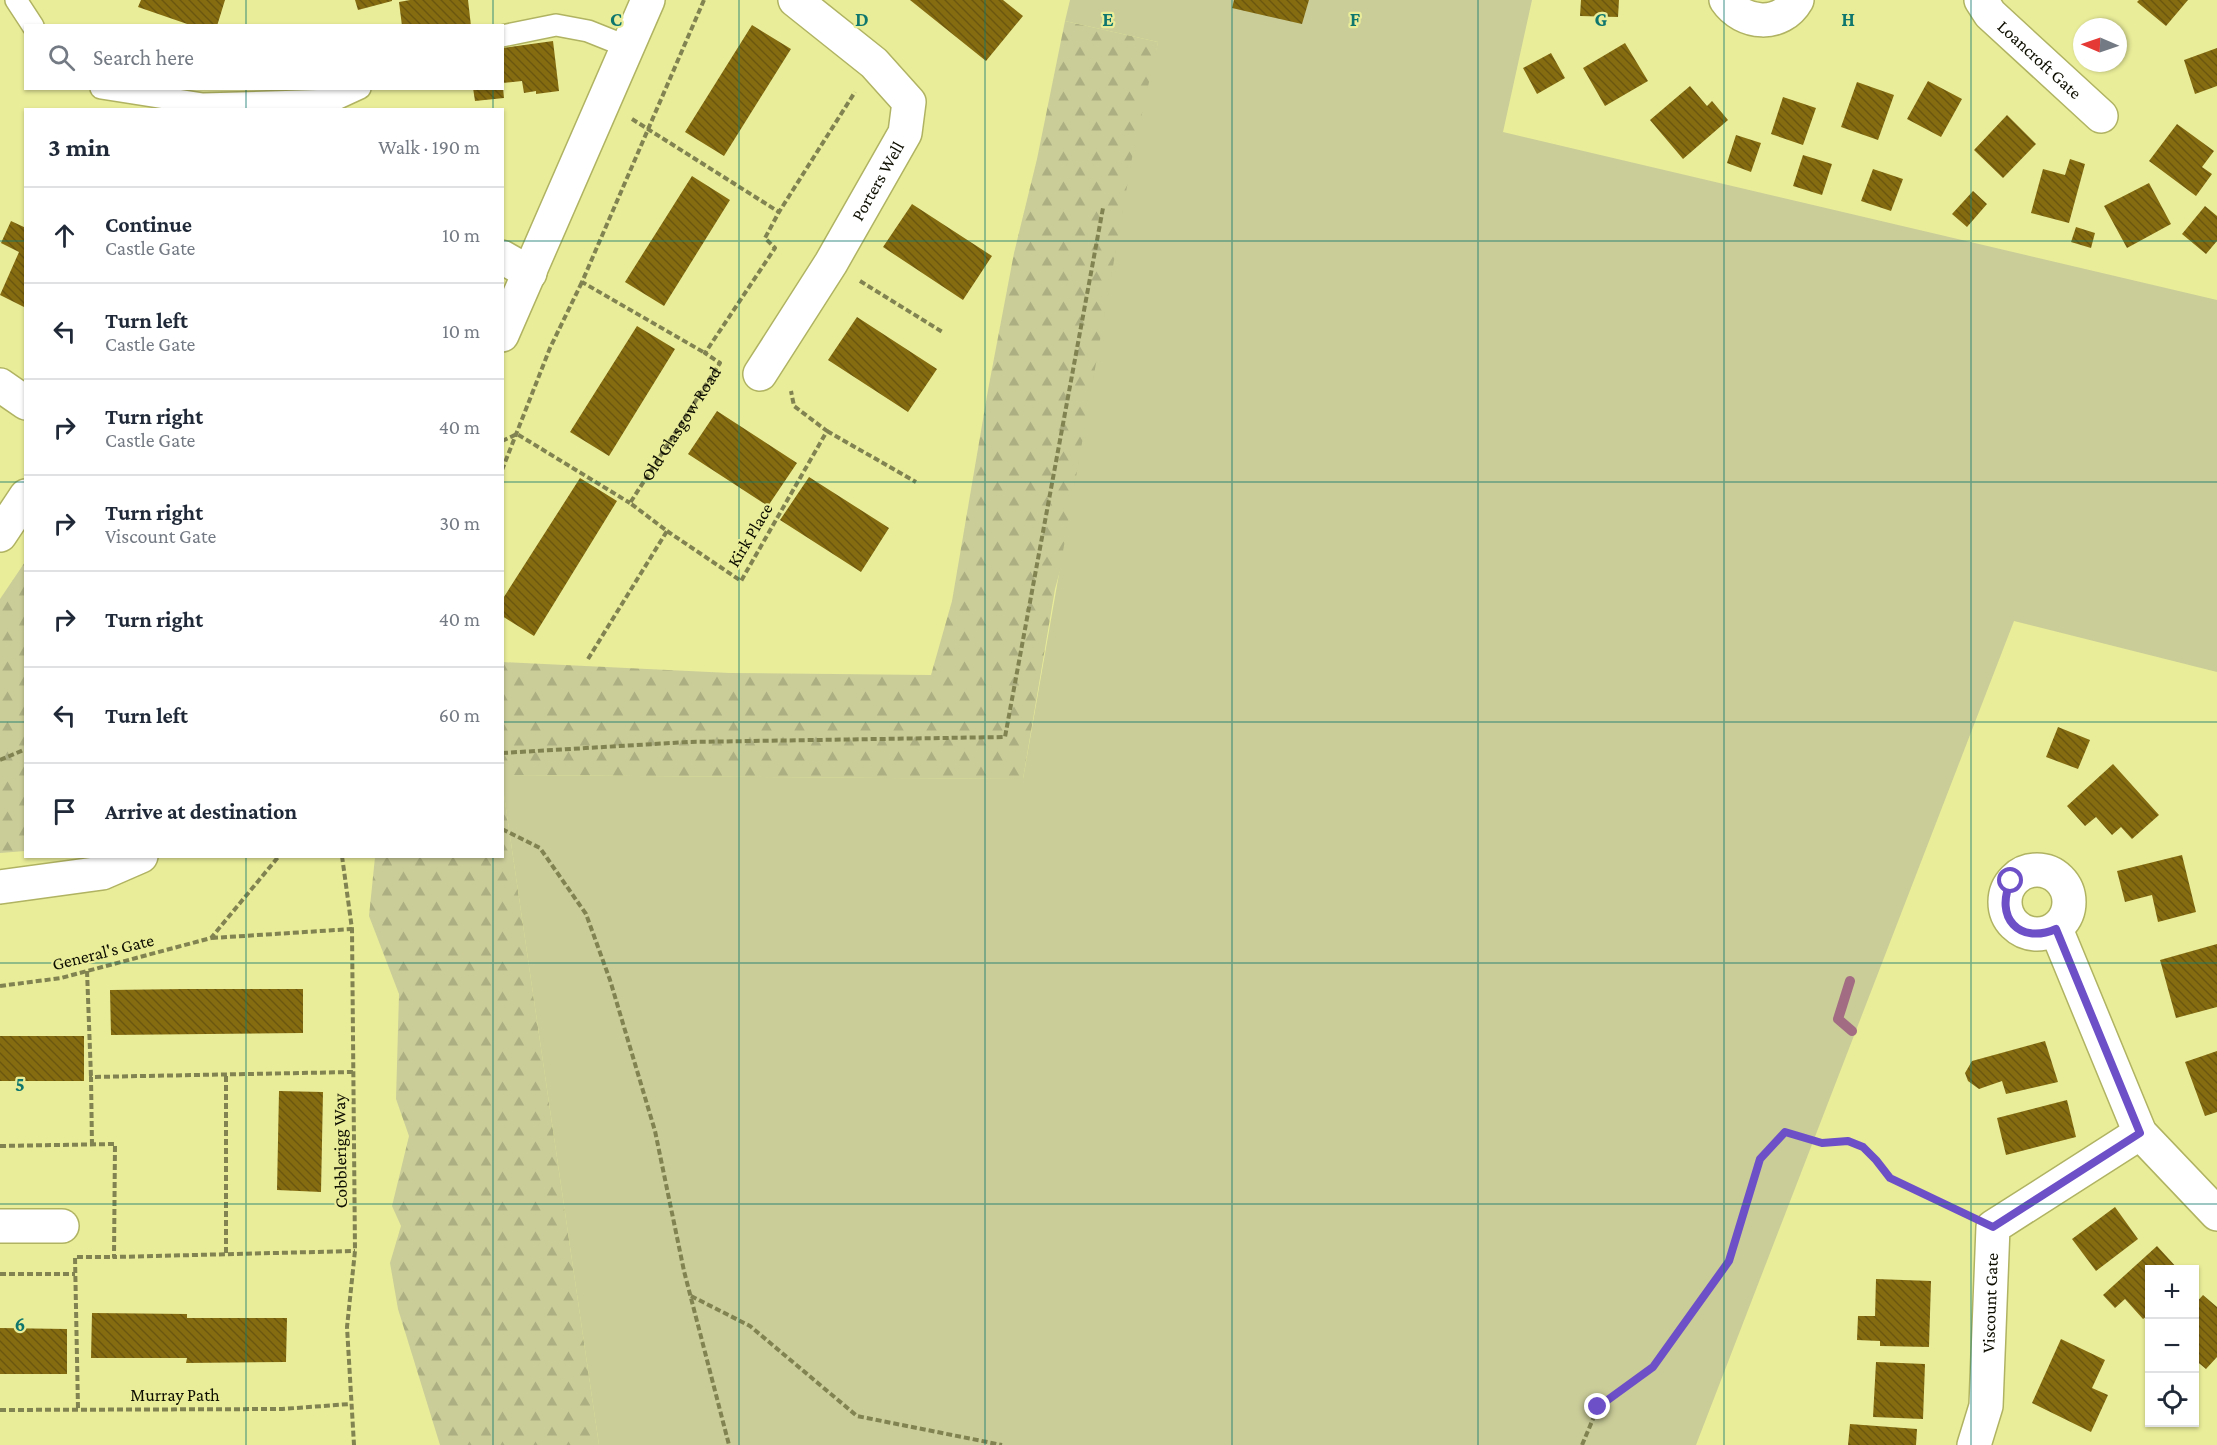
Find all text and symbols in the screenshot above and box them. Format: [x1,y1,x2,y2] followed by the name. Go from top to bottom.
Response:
[610,8,622,30] text: C
[855,8,869,30] text: D
[1102,8,1114,30] text: E
[1350,8,1361,30] text: F
[1595,8,1608,30] text: G
[1841,8,1855,30] text: H
[1994,16,2086,103] street label: Loancroft Gate
[2073,18,2127,72] north arrow
[24,24,504,90] search box
[45,41,78,74] icon: search
[93,45,194,70] text: Search here
[48,133,110,162] text: 3 min
[378,136,480,158] text: Walk · 190 m
[847,138,908,224] street label: Porters Well
[105,212,192,237] text: Continue
[48,219,81,252] icon: ahead
[442,224,480,246] text: 10 m
[105,237,195,259] text: Castle Gate
[105,308,188,333] text: Turn left
[48,315,81,348] icon: left
[442,320,480,342] text: 10 m
[105,333,195,355] text: Castle Gate
[637,362,725,485] street label: Old Glasgow Road
[105,404,203,429] text: Turn right
[48,411,81,444] icon: right
[439,416,480,438] text: 40 m
[105,429,195,451] text: Castle Gate
[723,499,777,570] street label: Kirk Place
[105,500,203,525] text: Turn right
[48,507,81,540] icon: right
[439,512,480,534] text: 30 m
[105,525,216,547] text: Viscount Gate
[48,603,81,636] icon: right
[105,607,203,632] text: Turn right
[439,608,480,630] text: 40 m
[48,699,81,732] icon: left
[105,703,188,728] text: Turn left
[439,704,480,726] text: 60 m
[48,795,81,828] icon: arrive
[105,799,297,824] text: Arrive at destination
[1997,867,2023,893] route start
[50,930,156,974] street label: General's Gate
[15,1073,25,1095] text: 5
[329,1093,351,1209] street label: Cobblerigg Way
[1978,1252,2002,1353] street label: Viscount Gate
[2145,1265,2199,1427] map controls
[2145,1265,2199,1319] button: +
[15,1313,25,1335] text: 6
[2145,1319,2199,1373] button: −
[2145,1373,2199,1427] button: locate
[130,1385,220,1405] street label: Murray Path
[1584,1393,1610,1419] route end

